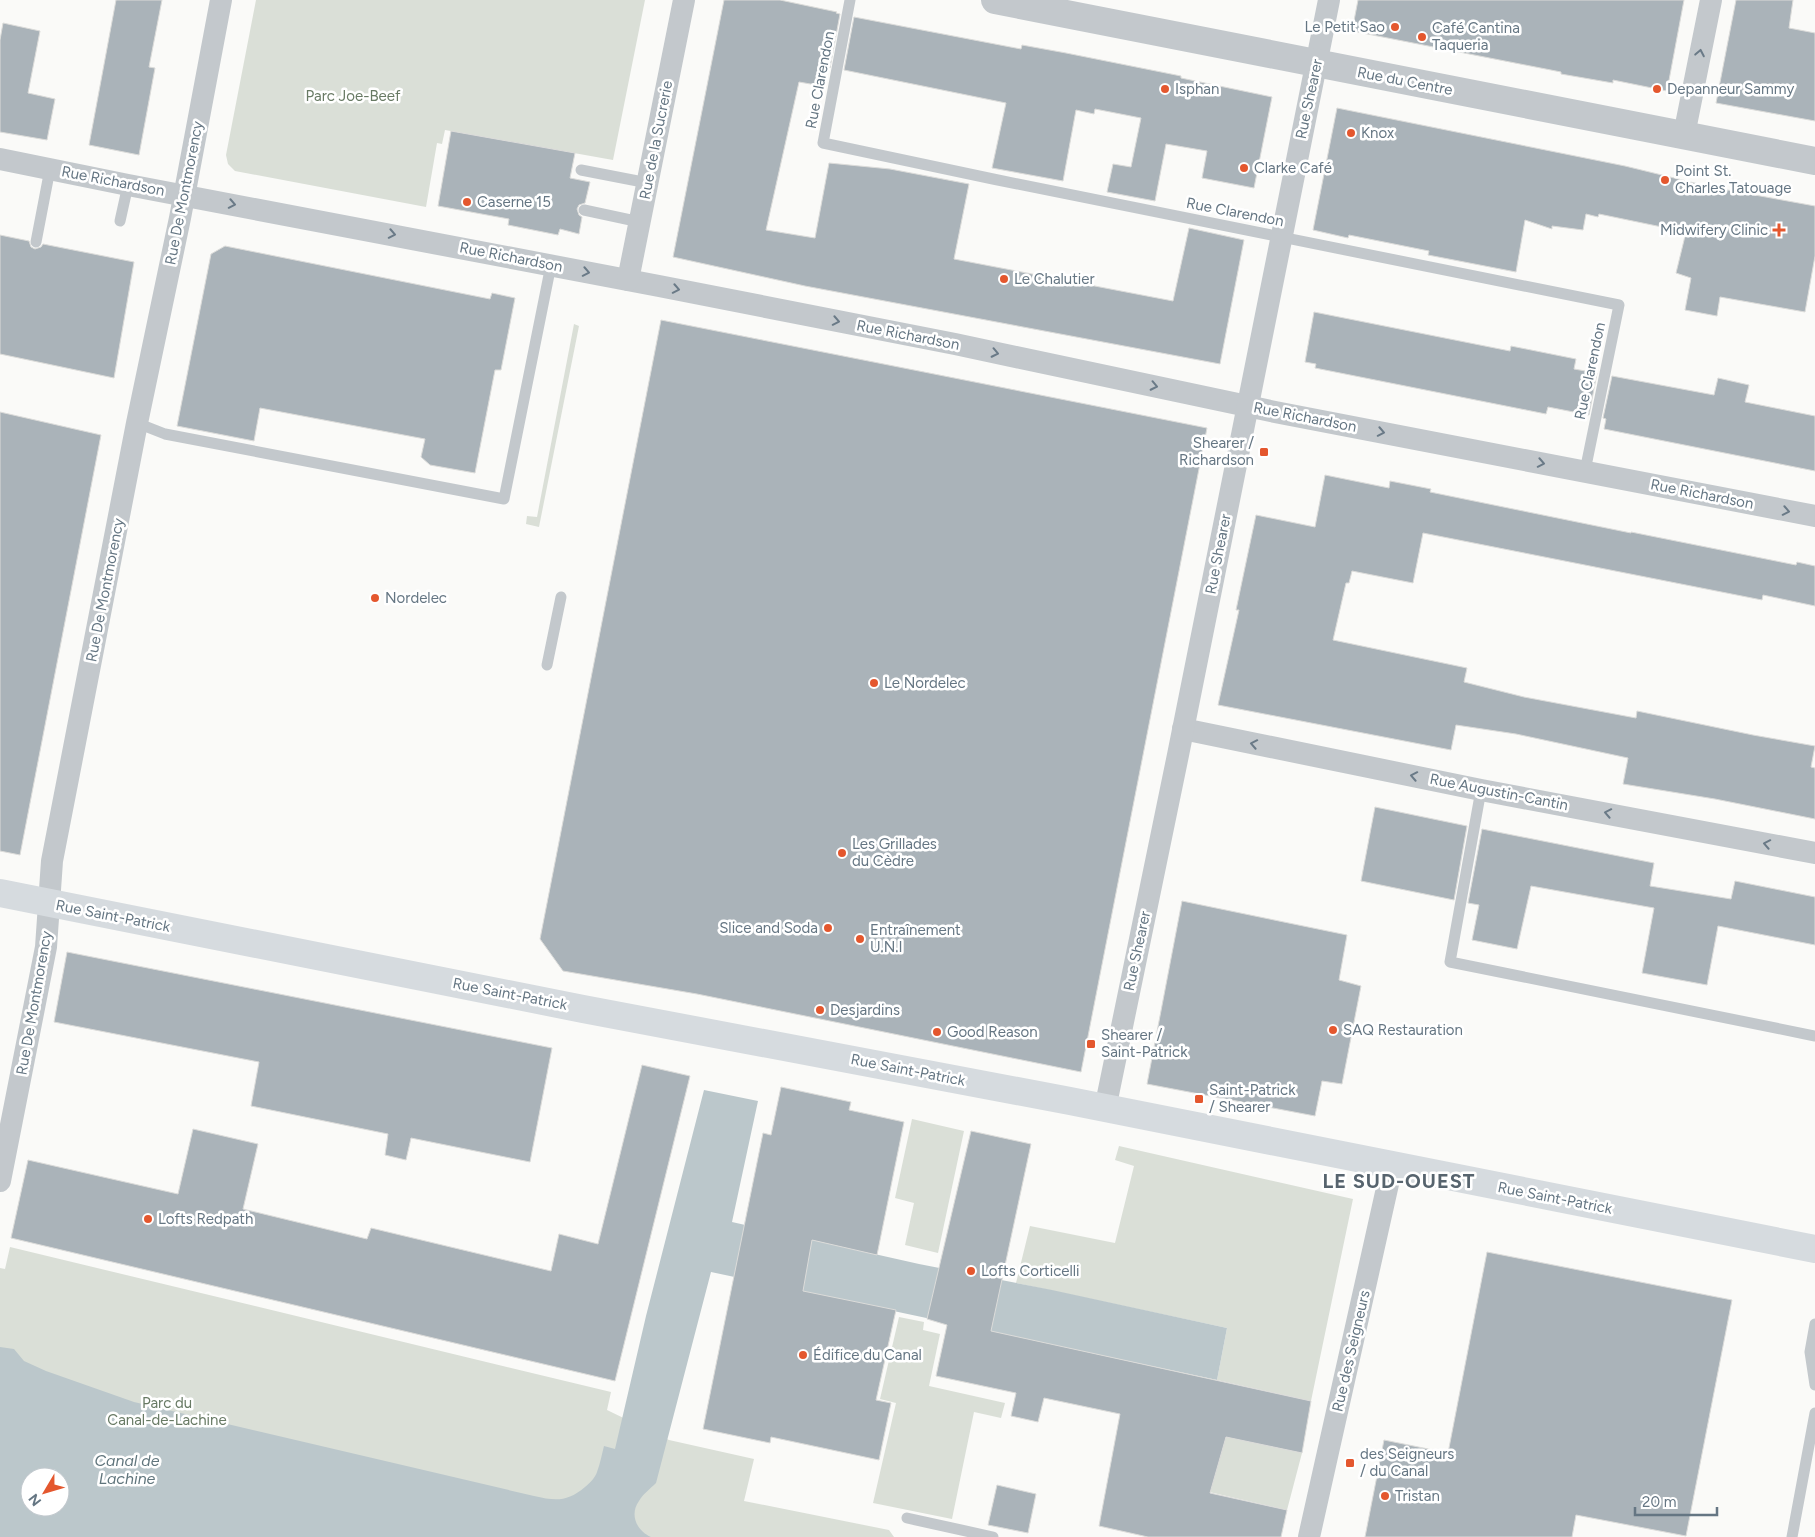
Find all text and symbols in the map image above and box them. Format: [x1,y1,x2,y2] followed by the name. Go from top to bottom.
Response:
[1304,18,1385,36] place label: Le Petit Sao
[1432,19,1520,54] place label: Café Cantina Taqueria
[1389,21,1401,33] marker: Le Petit Sao
[802,30,838,130] street label: Rue Clarendon
[1416,31,1428,43] marker: Café Cantina Taqueria
[1695,49,1705,57] one-way arrow
[1292,57,1326,141] street label: Rue Shearer
[1356,63,1454,99] street label: Rue du Centre
[636,79,676,201] street label: Rue de la Sucrerie
[1175,80,1219,98] place label: Isphan
[1667,80,1794,98] place label: Depanneur Sammy
[1159,83,1171,95] marker: Isphan
[1651,83,1663,95] marker: Depanneur Sammy
[305,87,401,105] park label: Parc Joe-Beef
[161,119,207,266] street label: Rue De Montmorency
[1361,124,1394,142] place label: Knox
[1345,127,1357,139] marker: Knox
[1254,159,1332,177] place label: Clarke Café
[60,162,166,200] street label: Rue Richardson
[1238,162,1250,174] marker: Clarke Café
[1675,162,1791,197] place label: Point St. Charles Tatouage
[1659,174,1671,186] marker: Point St. Charles Tatouage
[477,193,551,211] place label: Caserne 15
[1185,194,1285,230] street label: Rue Clarendon
[461,196,473,208] marker: Caserne 15
[228,198,237,208] one-way arrow
[1660,221,1768,239] place label: Midwifery Clinic
[1772,223,1786,237] marker: Midwifery Clinic
[387,229,396,239] one-way arrow
[458,238,564,276] street label: Rue Richardson
[581,266,590,277] one-way arrow
[1014,270,1095,288] place label: Le Chalutier
[998,273,1010,285] marker: Le Chalutier
[672,284,681,294] one-way arrow
[831,315,840,326] one-way arrow
[855,316,961,354] street label: Rue Richardson
[1571,321,1609,421] street label: Rue Clarendon
[991,347,999,357] one-way arrow
[1150,380,1159,391] one-way arrow
[1252,398,1358,436] street label: Rue Richardson
[1377,426,1386,437] one-way arrow
[1179,434,1254,469] place label: Shearer / Richardson
[1258,446,1270,458] marker: Shearer / Richardson
[1536,457,1545,468] one-way arrow
[1649,475,1755,513] street label: Rue Richardson
[1782,505,1791,515] one-way arrow
[1201,512,1235,596] street label: Rue Shearer
[82,516,128,663] street label: Rue De Montmorency
[385,589,447,607] place label: Nordelec
[369,592,381,604] marker: Nordelec
[884,674,966,692] place label: Le Nordelec
[868,677,880,689] marker: Le Nordelec
[1250,739,1259,750] one-way arrow
[1428,770,1570,814] street label: Rue Augustin-Cantin
[1409,771,1418,782] one-way arrow
[1603,809,1612,819] one-way arrow
[852,835,937,870] place label: Les Grillades du Cèdre
[1763,839,1772,849] one-way arrow
[836,847,848,859] marker: Les Grillades du Cèdre
[54,896,172,936] street label: Rue Saint-Patrick
[1120,909,1154,993] street label: Rue Shearer
[719,919,818,937] place label: Slice and Soda
[870,921,961,956] place label: Entraînement U.N.I
[822,922,834,934] marker: Slice and Soda
[12,929,56,1077] street label: Rue De Montmorency
[854,933,866,945] marker: Entraînement U.N.I
[451,974,569,1014] street label: Rue Saint-Patrick
[830,1001,900,1019] place label: Desjardins
[814,1004,826,1016] marker: Desjardins
[1343,1021,1463,1039] place label: SAQ Restauration
[947,1023,1038,1041] place label: Good Reason
[1327,1024,1339,1036] marker: SAQ Restauration
[931,1026,943,1038] marker: Good Reason
[1101,1026,1188,1061] place label: Shearer / Saint-Patrick
[1085,1038,1097,1050] marker: Shearer / Saint-Patrick
[849,1050,967,1090] street label: Rue Saint-Patrick
[1209,1081,1296,1116] place label: Saint-Patrick / Shearer
[1193,1093,1205,1105] marker: Saint-Patrick / Shearer
[1322,1169,1476,1193] district label: LE SUD-OUEST
[1496,1178,1614,1218] street label: Rue Saint-Patrick
[158,1210,253,1228] place label: Lofts Redpath
[142,1213,154,1225] marker: Lofts Redpath
[981,1262,1080,1280] place label: Lofts Corticelli
[965,1265,977,1277] marker: Lofts Corticelli
[1328,1289,1374,1413] street label: Rue des Seigneurs
[813,1346,922,1364] place label: Édifice du Canal
[797,1349,809,1361] marker: Édifice du Canal
[107,1394,227,1429] park label: Parc du Canal-de-Lachine
[1360,1445,1454,1480] place label: des Seigneurs / du Canal
[95,1451,160,1488] water label: Canal de Lachine
[1344,1457,1356,1469] marker: des Seigneurs / du Canal
[20,1467,70,1517] north arrow
[1635,1484,1718,1516] scale bar
[1395,1487,1440,1505] place label: Tristan
[25,1490,45,1509] text: N
[1379,1490,1391,1502] marker: Tristan
[1642,1493,1676,1511] text: 20 m

